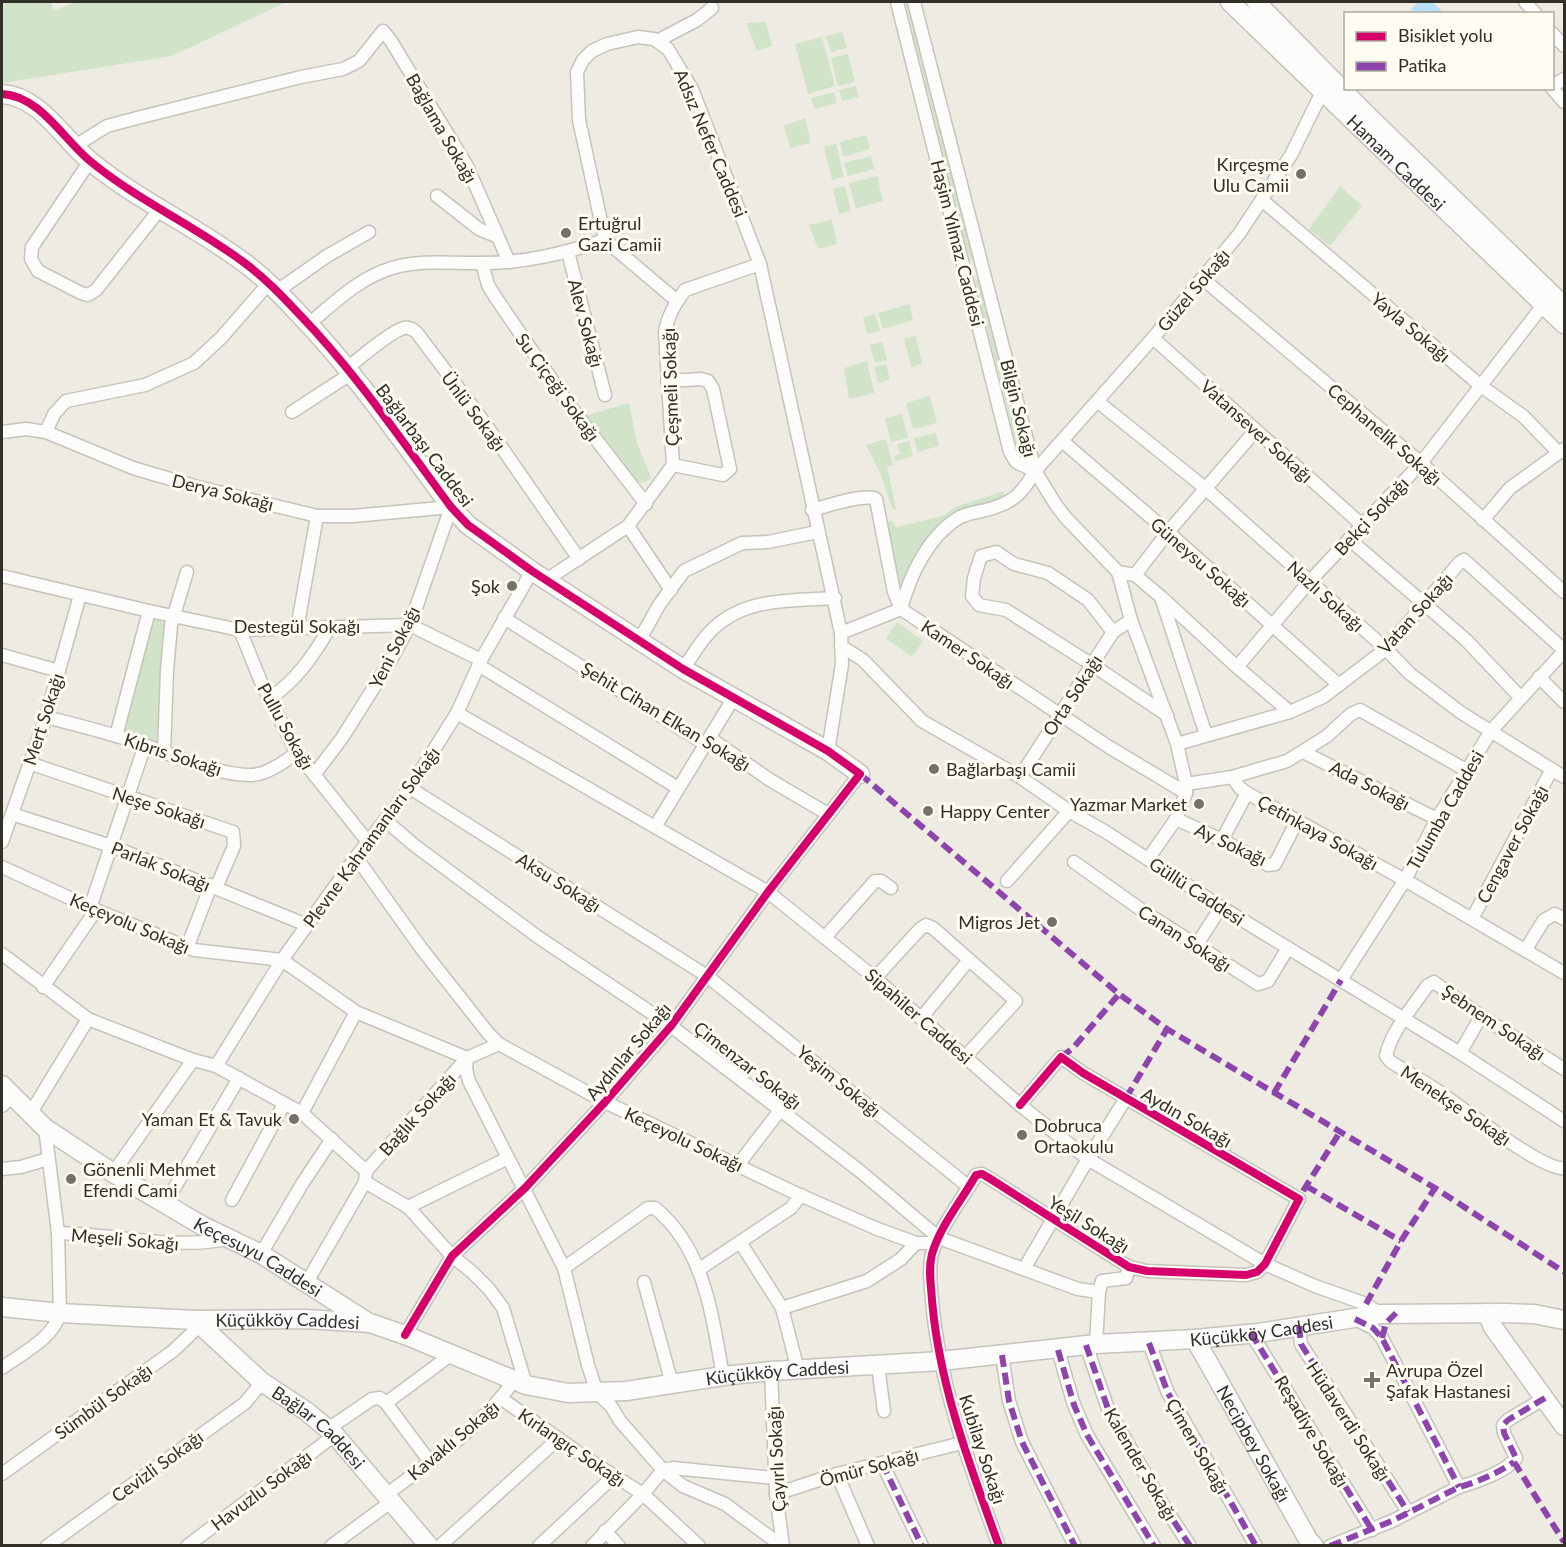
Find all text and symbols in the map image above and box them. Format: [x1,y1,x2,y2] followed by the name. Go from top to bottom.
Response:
[1344,12,1554,90] legend
[1398,24,1493,46] text: Bisiklet yolu
[1398,54,1447,76] text: Patika
[670,66,752,220] street label: Adsız Nefer Caddesi
[402,69,482,187] street label: Bağlama Sokağı
[1342,110,1450,215] street label: Hamam Caddesi
[1213,153,1289,196] place label: Kırçeşme Ulu Camii
[927,157,989,329] street label: Haşim Yılmaz Caddesi
[1294,167,1308,181] marker: Kırçeşme Ulu Camii
[578,212,662,255] place label: Ertuğrul Gazi Camii
[559,226,573,240] marker: Ertuğrul Gazi Camii
[1152,244,1234,336] street label: Güzel Sokağı
[564,276,608,370] street label: Alev Sokağı
[1367,287,1455,367] street label: Yayla Sokağı
[657,327,683,447] street label: Çeşmeli Sokağı
[511,329,605,445] street label: Su Çiçeği Sokağı
[996,357,1042,459] street label: Bilgin Sokağı
[437,367,511,455] street label: Ünlü Sokağı
[1196,375,1318,487] street label: Vatansever Sokağı
[1323,378,1447,490] street label: Cephanelik Sokağı
[372,379,478,511] street label: Bağlarbaşı Caddesi
[170,469,276,515] street label: Derya Sokağı
[1329,472,1413,560] street label: Bekçi Sokağı
[1146,512,1256,612] street label: Güneysu Sokağı
[1283,556,1369,636] street label: Nazlı Sokağı
[1373,568,1457,658] street label: Vatan Sokağı
[471,575,501,597] place label: Şok
[505,579,519,593] marker: Şok
[364,602,424,692] street label: Yeni Sokağı
[234,615,360,637] street label: Destegül Sokağı
[917,615,1019,693] street label: Kamer Sokağı
[1038,650,1106,740] street label: Orta Sokağı
[577,657,755,775] street label: Şehit Cihan Elkan Sokağı
[18,670,68,768] street label: Mert Sokağı
[253,679,319,773] street label: Pullu Sokağı
[121,728,225,780] street label: Kıbrıs Sokağı
[298,742,444,932] street label: Plevne Kahramanları Sokağı
[1402,746,1488,874] street label: Tulumba Caddesi
[1326,755,1414,815] street label: Ada Sokağı
[946,758,1076,780] place label: Bağlarbaşı Camii
[927,762,941,776] marker: Bağlarbaşı Camii
[1472,781,1552,907] street label: Cengaver Sokağı
[110,782,208,832] street label: Neşe Sokağı
[1254,790,1382,874] street label: Çetinkaya Sokağı
[1070,793,1188,815] place label: Yazmar Market
[1192,797,1206,811] marker: Yazmar Market
[940,800,1050,822] place label: Happy Center
[921,804,935,818] marker: Happy Center
[1192,818,1270,870] street label: Ay Sokağı
[108,836,214,896] street label: Parlak Sokağı
[513,847,605,917] street label: Aksu Sokağı
[1145,852,1249,930] street label: Güllü Caddesi
[67,888,193,958] street label: Keçeyolu Sokağı
[1134,900,1236,976] street label: Canan Sokağı
[958,911,1041,933] place label: Migros Jet
[1045,915,1059,929] marker: Migros Jet
[861,964,977,1068] street label: Sipahiler Caddesi
[1438,979,1550,1065] street label: Şebnem Sokağı
[581,998,675,1104] street label: Aydınlar Sokağı
[690,1016,806,1114] street label: Çimenzar Sokağı
[792,1040,886,1122] street label: Yeşim Sokağı
[1397,1060,1515,1150] street label: Menekşe Sokağı
[374,1068,460,1160] street label: Bağlık Sokağı
[1138,1082,1236,1152] street label: Aydın Sokağı
[621,1102,747,1176] street label: Keçeyolu Sokağı
[142,1108,283,1130] place label: Yaman Et & Tavuk
[287,1112,301,1126] marker: Yaman Et & Tavuk
[1034,1114,1114,1157] place label: Dobruca Ortaokulu
[1015,1128,1029,1142] marker: Dobruca Ortaokulu
[83,1158,216,1201] place label: Gönenli Mehmet Efendi Cami
[64,1172,78,1186] marker: Gönenli Mehmet Efendi Cami
[1044,1190,1134,1258] street label: Yeşil Sokağı
[190,1212,326,1301] street label: Keçesuyu Caddesi
[70,1223,180,1255] street label: Meşeli Sokağı
[215,1308,360,1333] street label: Küçükköy Caddesi
[1189,1310,1334,1350] street label: Küçükköy Caddesi
[704,1355,850,1390] street label: Küçükköy Caddesi
[1302,1357,1396,1485] street label: Hüdaverdi Sokağı
[50,1358,156,1444] street label: Sümbül Sokağı
[1386,1359,1511,1402] place label: Avrupa Özel Şafak Hastanesi
[1270,1371,1354,1491] street label: Reşadiye Sokağı
[1363,1371,1381,1389] marker: Avrupa Özel Şafak Hastanesi
[268,1381,370,1473] street label: Bağlar Caddesi
[1212,1381,1296,1506] street label: Necipbey Sokağı
[955,1391,1011,1507] street label: Kubilay Sokağı
[1162,1394,1234,1498] street label: Çimen Sokağı
[403,1395,503,1485] street label: Kavaklı Sokağı
[514,1403,630,1491] street label: Kırlangıç Sokağı
[1100,1404,1182,1524] street label: Kalender Sokağı
[762,1406,790,1512] street label: Çayırlı Sokağı
[107,1425,207,1507] street label: Cevizli Sokağı
[817,1443,921,1491] street label: Ömür Sokağı
[206,1445,316,1535] street label: Havuzlu Sokağı

